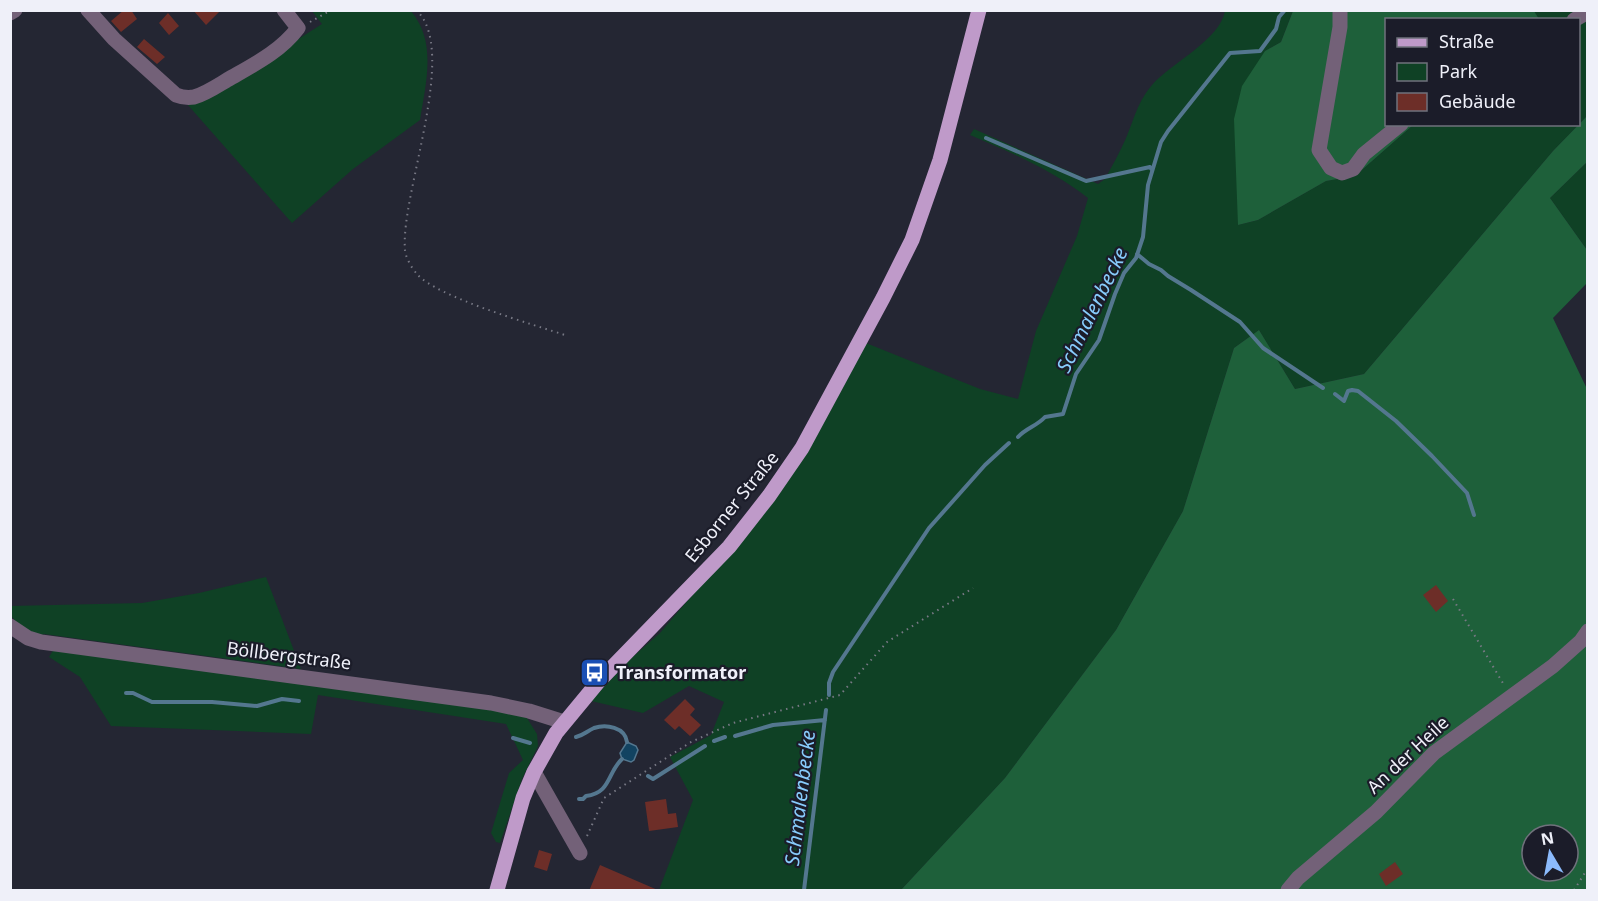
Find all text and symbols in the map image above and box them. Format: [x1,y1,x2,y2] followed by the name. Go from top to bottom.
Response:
[1385,18,1580,126] legend
[1439,29,1494,53] text: Straße
[1439,59,1477,83] text: Park
[1439,89,1516,113] text: Gebäude
[1050,243,1134,377] water label: Schmalenbecke
[679,446,783,567] street label: Esborner Straße
[226,635,353,675] street label: Böllbergstraße
[579,657,611,689] bus stop icon: Transformator
[616,660,746,684] place label: Transformator
[1361,710,1453,798] street label: An der Heile
[778,729,821,867] water label: Schmalenbecke
[1520,823,1580,883] north arrow
[1539,826,1556,850] text: N

